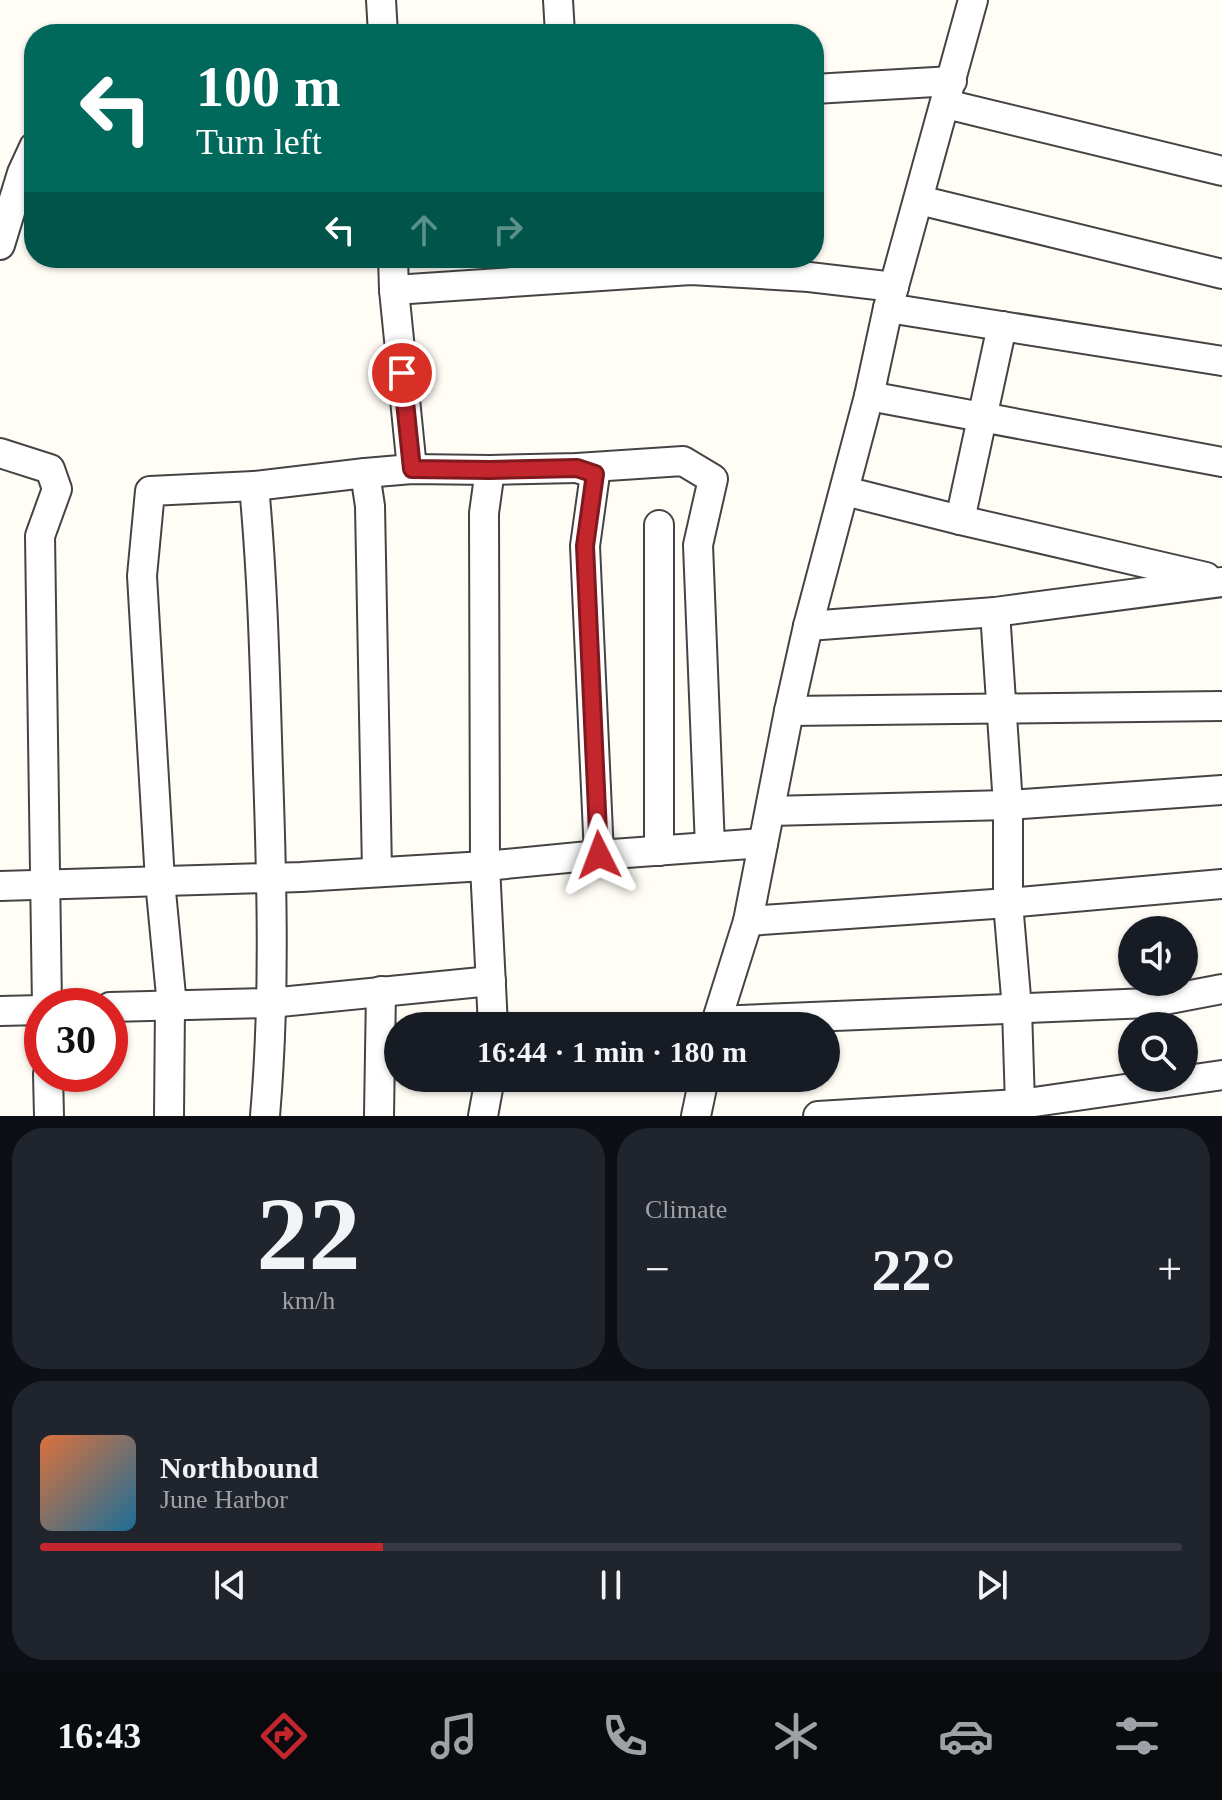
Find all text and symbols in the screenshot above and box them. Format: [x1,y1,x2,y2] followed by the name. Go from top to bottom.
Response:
[64,56,168,160] icon: left
[196,56,341,118] text: 100 m
[196,122,322,162] text: Turn left
[318,208,362,252] icon: left
[402,208,446,252] icon: ahead
[486,208,530,252] icon: right
[368,339,436,407] pin
[380,351,424,395] icon: arrive
[557,813,641,897] position arrow
[1118,916,1198,1092] map controls
[1118,916,1198,996] button: sound
[24,988,128,1092] speed limit sign: 30
[1118,1012,1198,1092] button: search
[477,1035,747,1068] text: 16:44 · 1 min · 180 m
[257,1176,361,1291] text: 22
[645,1195,727,1224] text: Climate
[872,1237,956,1303] text: 22°
[645,1245,670,1294] text: −
[1157,1245,1182,1294] text: +
[282,1286,335,1315] text: km/h
[160,1451,318,1484] text: Northbound
[160,1485,288,1514] text: June Harbor
[208,1563,252,1607] icon: previous
[589,1563,633,1607] icon: pause
[970,1563,1014,1607] icon: next
[256,1708,312,1764] icon: directions
[426,1708,482,1764] icon: music
[597,1708,653,1764] icon: phone
[768,1708,824,1764] icon: climate
[938,1708,994,1764] icon: car
[1109,1708,1165,1764] icon: filters
[57,1716,141,1756] text: 16:43

